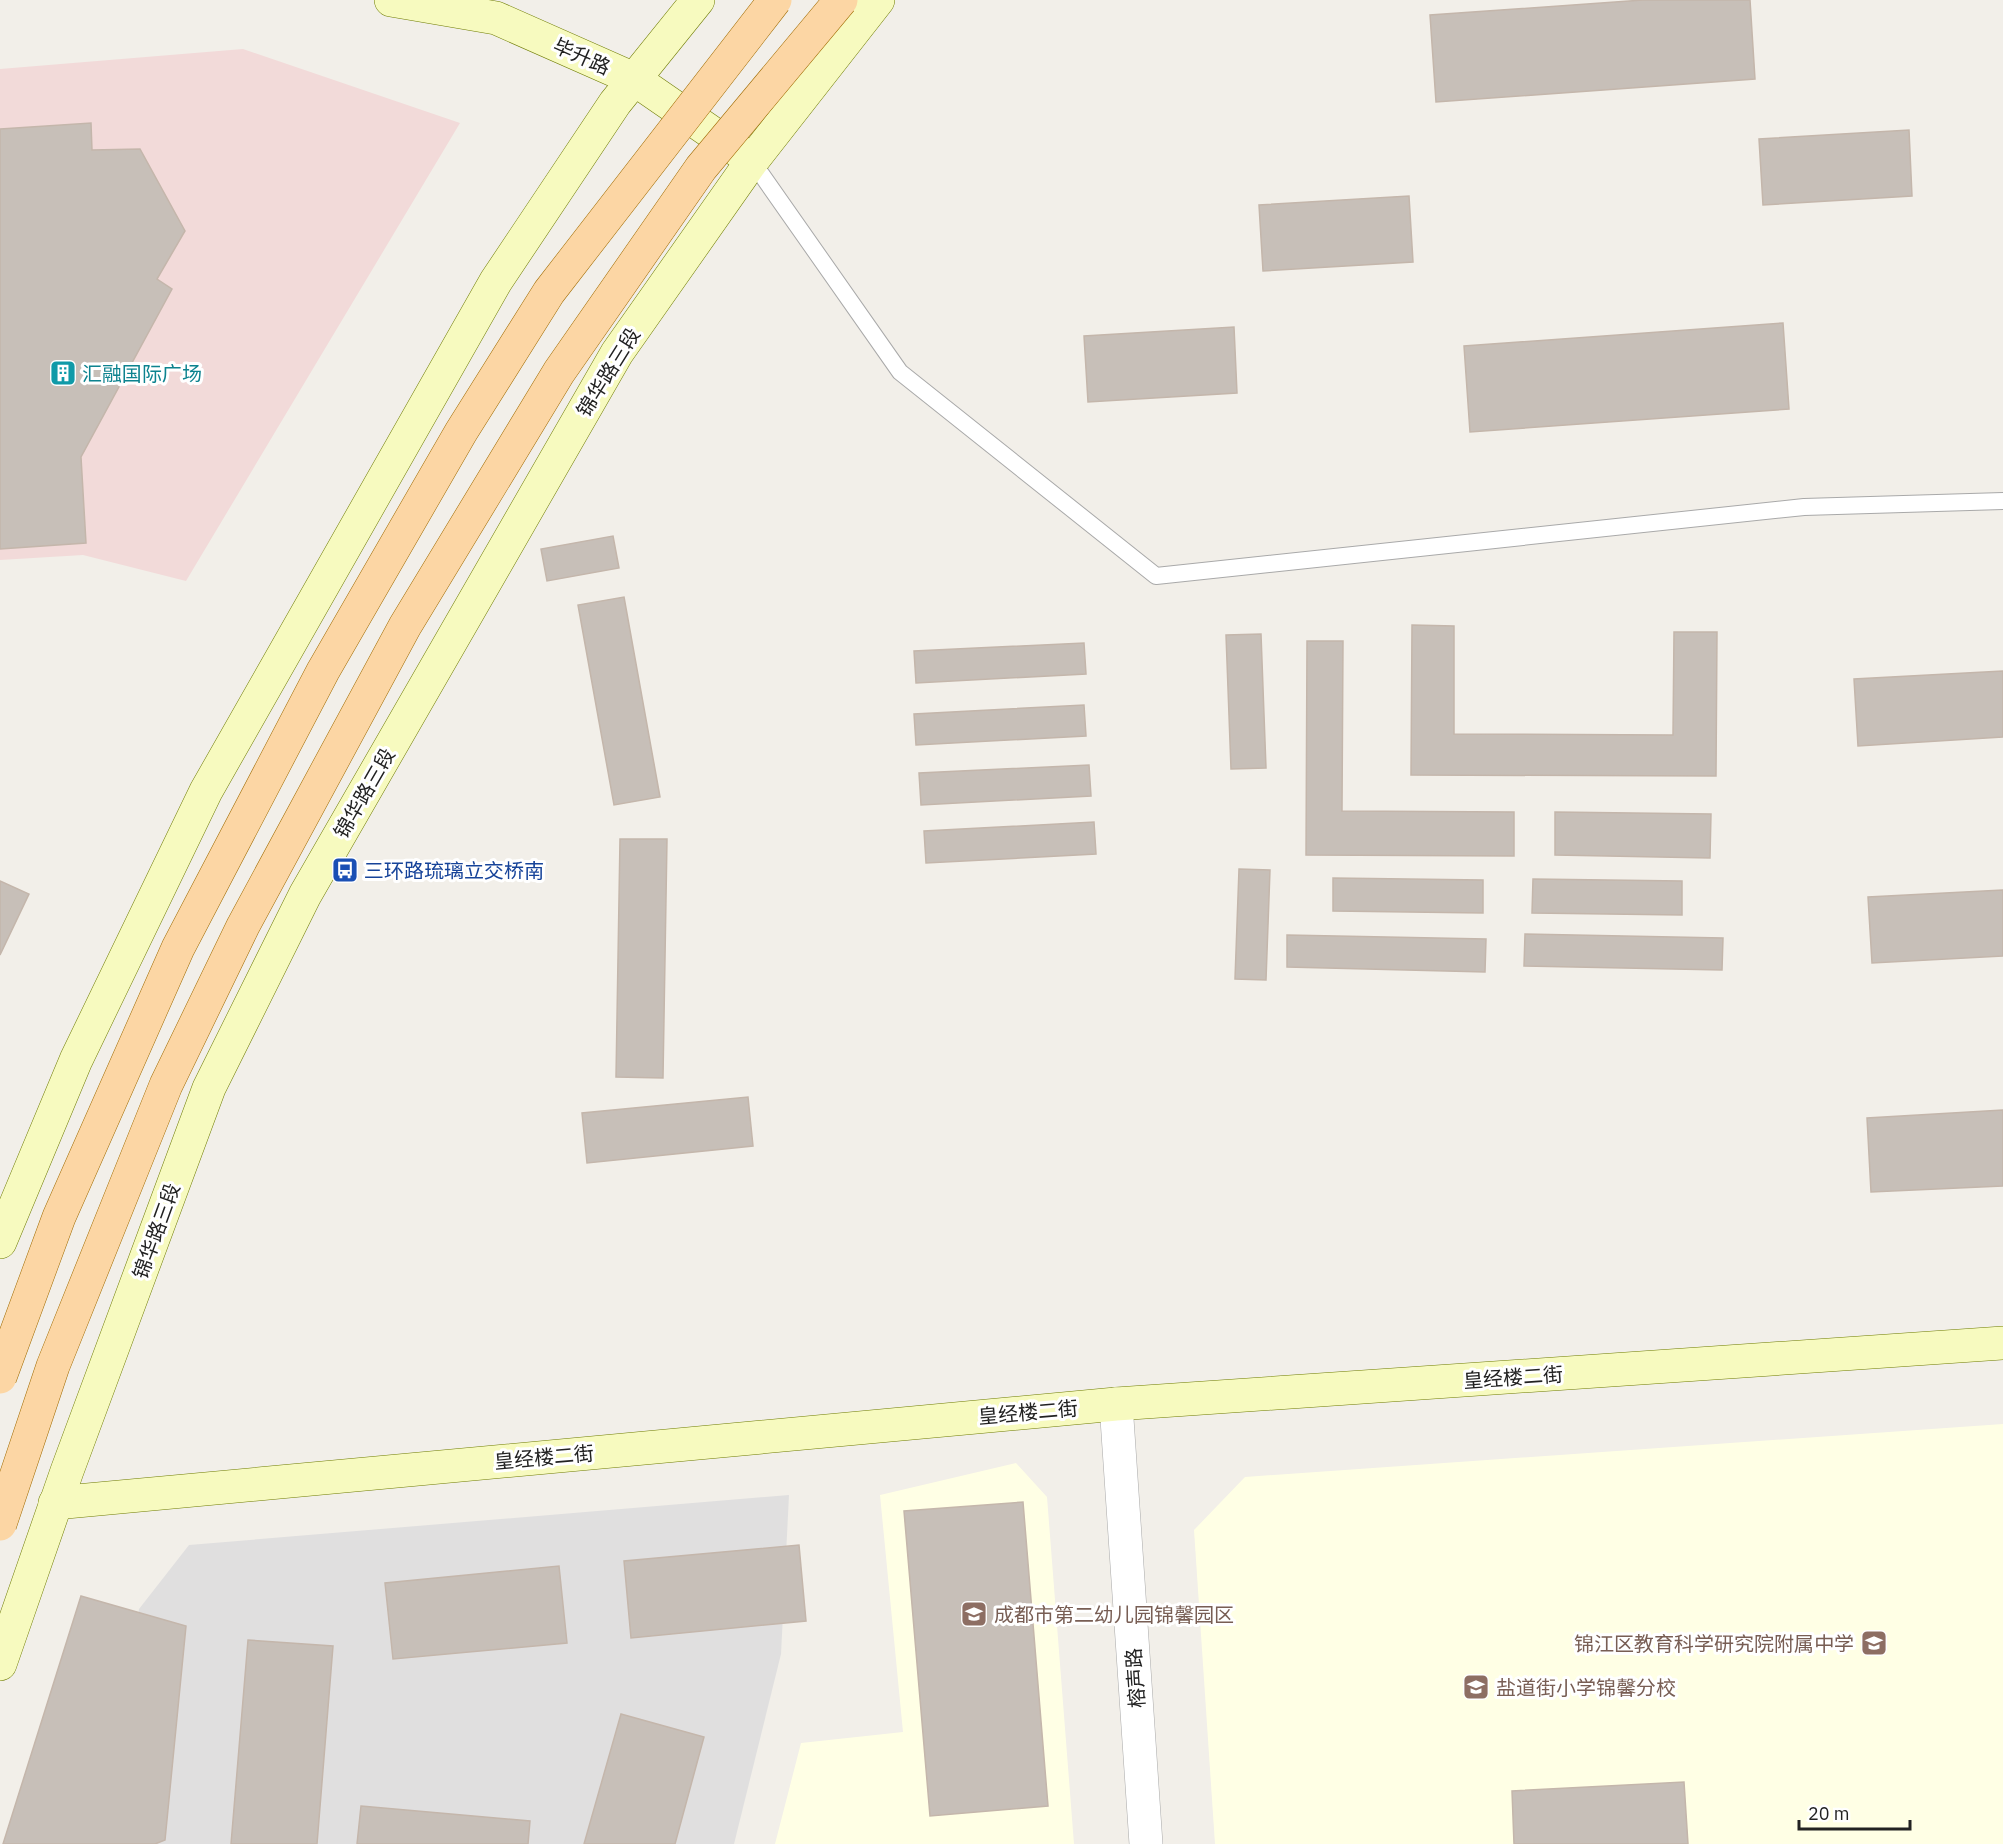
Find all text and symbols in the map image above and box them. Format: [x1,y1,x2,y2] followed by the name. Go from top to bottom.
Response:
[549,31,615,81] street label: 毕升路
[570,322,646,422] street label: 锦华路三段
[48,358,78,388] building icon: 汇融国际广场
[82,360,202,387] place label: 汇融国际广场
[327,743,401,843] street label: 锦华路三段
[330,855,360,885] bus stop icon: 三环路琉璃立交桥南
[364,857,544,884] place label: 三环路琉璃立交桥南
[126,1179,186,1283] street label: 锦华路三段
[1462,1360,1564,1394] street label: 皇经楼二街
[977,1394,1079,1430] street label: 皇经楼二街
[493,1439,595,1475] street label: 皇经楼二街
[959,1599,989,1629] school or university icon: 成都市第二幼儿园锦馨园区
[994,1601,1234,1628] place label: 成都市第二幼儿园锦馨园区
[1859,1628,1889,1658] school or university icon: 锦江区教育科学研究院附属中学
[1574,1630,1854,1657] place label: 锦江区教育科学研究院附属中学
[1119,1647,1151,1709] street label: 榕声路
[1461,1672,1491,1702] school or university icon: 盐道街小学锦馨分校
[1496,1674,1676,1701] place label: 盐道街小学锦馨分校
[1799,1793,1910,1831] scale bar
[1808,1802,1850,1825] text: 20 m

